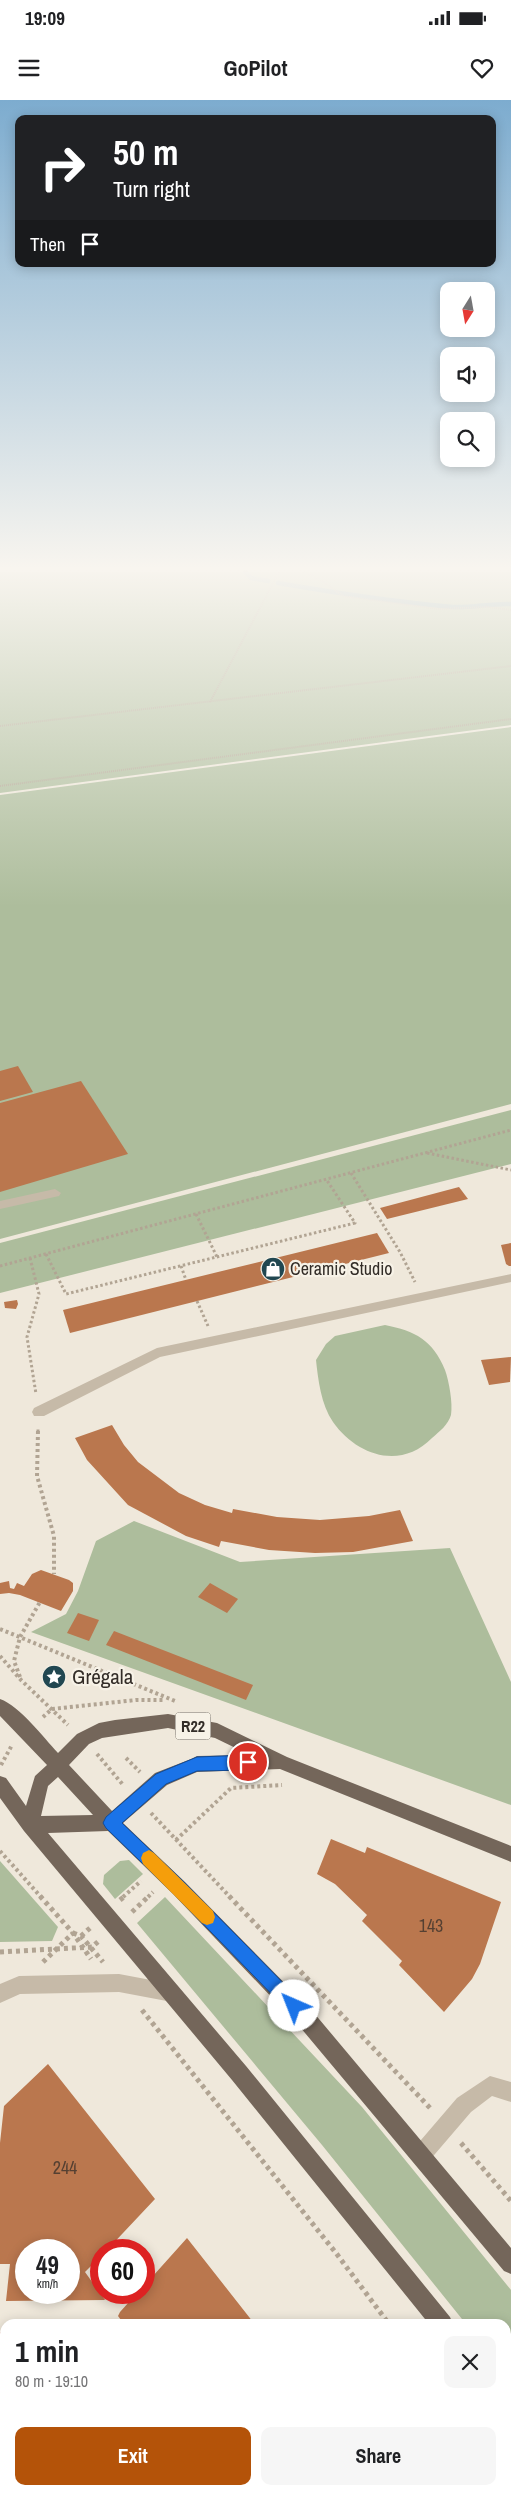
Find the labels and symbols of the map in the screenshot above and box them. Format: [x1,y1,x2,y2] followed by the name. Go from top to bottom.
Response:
[440,282,495,338] north arrow
[260,1256,286,1282] shop icon: Ceramic Studio
[290,1256,393,1281] place label: Ceramic Studio
[72,1662,134,1691] place label: Grégala
[41,1664,67,1690] place icon: Grégala
[176,1712,210,1740] road number: R22
[227,1741,269,1783] pin
[419,1913,443,1938] house number: 143
[267,1979,319,2031] position arrow
[53,2155,77,2180] house number: 244
[90,2239,155,2304] speed limit sign: 60

